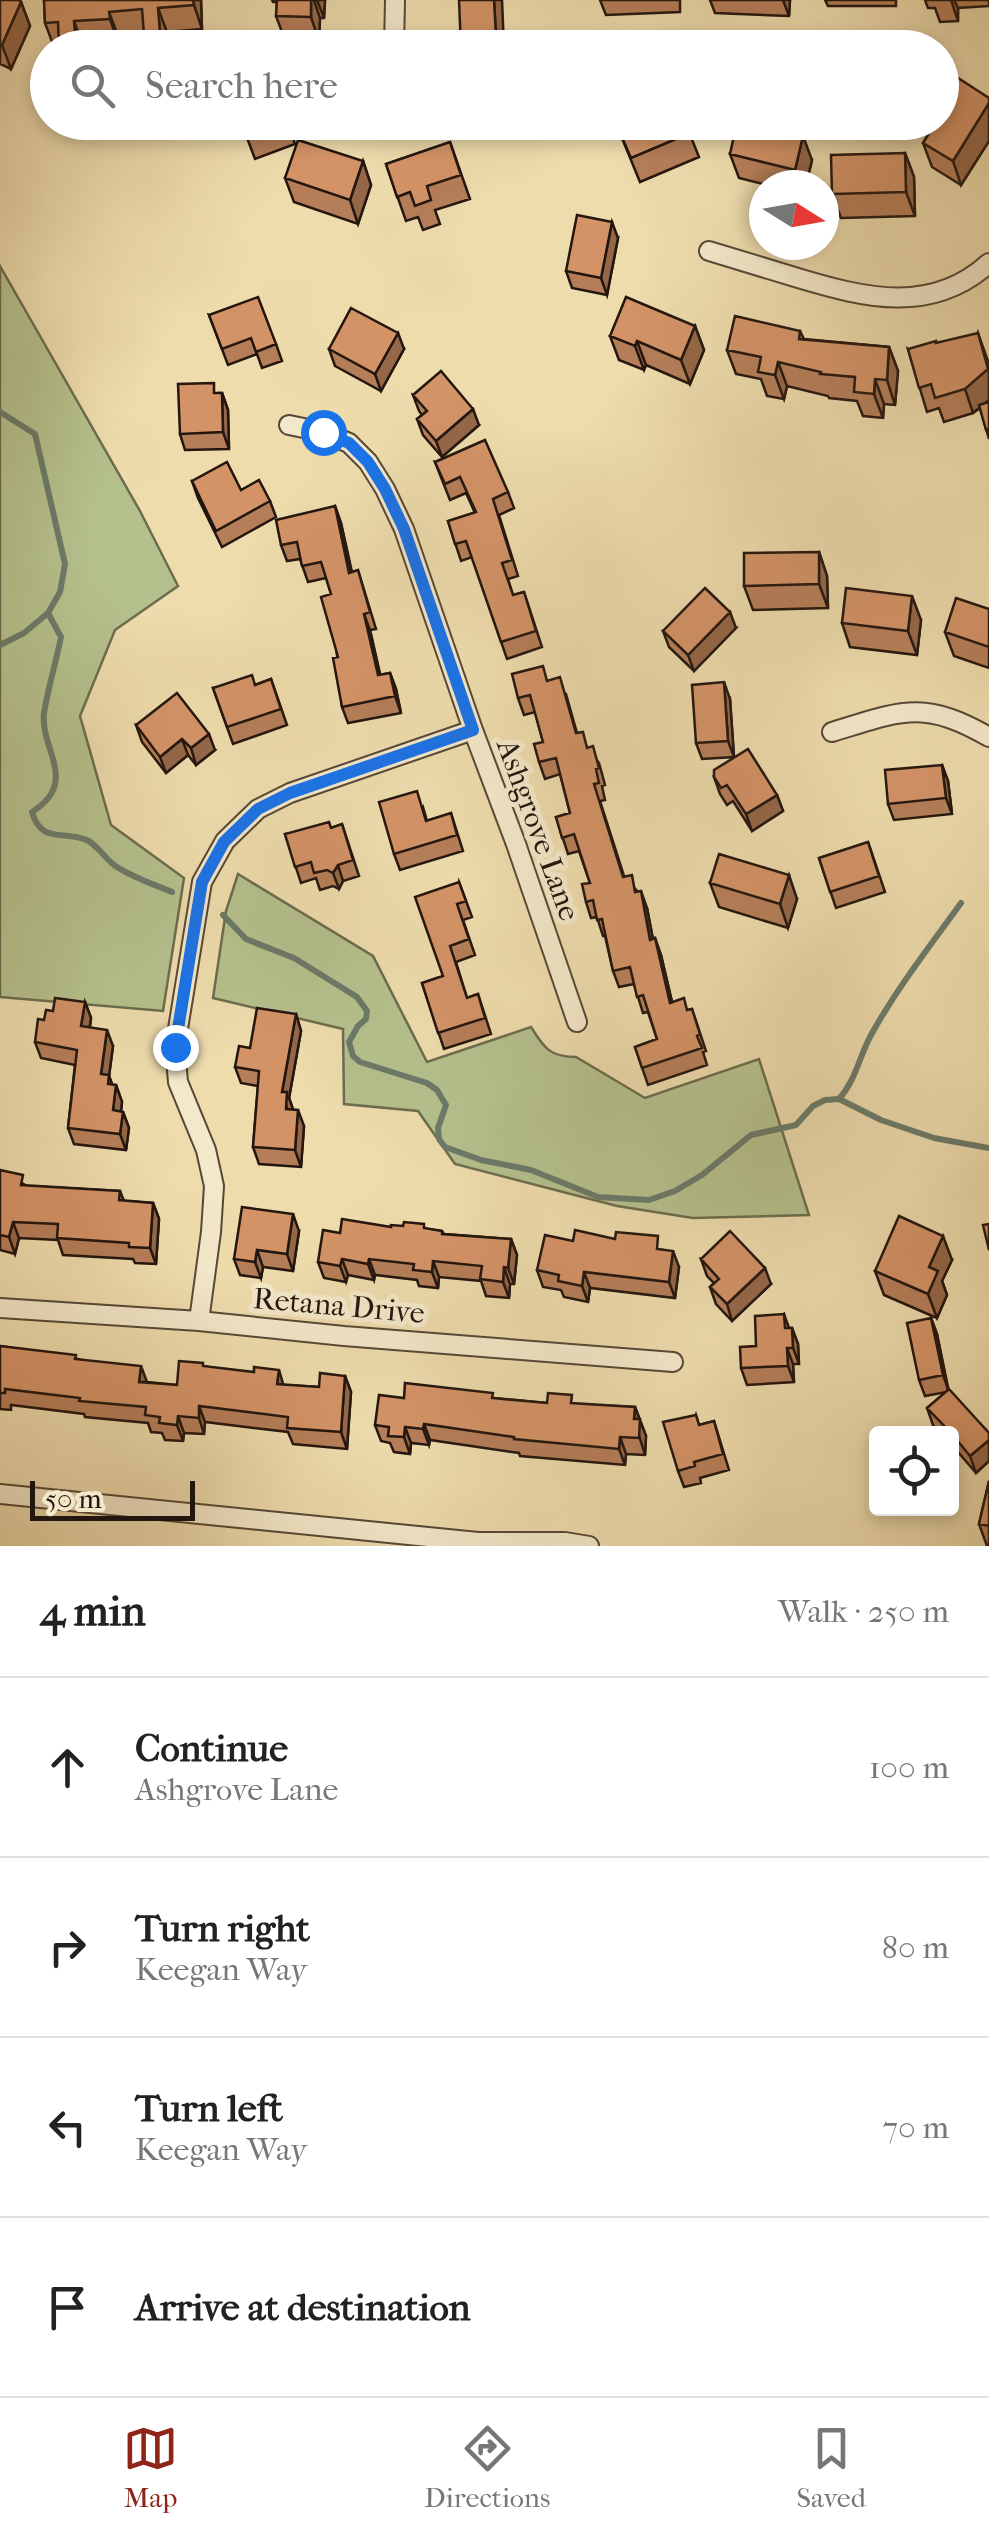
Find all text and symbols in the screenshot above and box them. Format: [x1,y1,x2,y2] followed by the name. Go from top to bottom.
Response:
[30,30,959,140] search box
[65,58,120,113] icon: search
[145,63,338,108] text: Search here
[749,170,839,260] north arrow
[301,410,347,456] route start
[489,734,587,926] street label: Ashgrove Lane
[153,1025,199,1071] route end
[252,1281,426,1331] street label: Retana Drive
[869,1426,959,1516] map controls
[869,1426,959,1516] button: locate
[30,1476,195,1520] scale bar
[45,1482,102,1515] text: 50 m
[40,1587,146,1636] text: 4 min
[778,1593,949,1630] text: Walk · 250 m
[135,1726,288,1771] text: Continue
[40,1740,95,1795] icon: ahead
[869,1749,949,1786] text: 100 m
[135,1771,338,1808] text: Ashgrove Lane
[135,1906,310,1951] text: Turn right
[40,1920,95,1975] icon: right
[882,1929,949,1966] text: 80 m
[135,1951,307,1988] text: Keegan Way
[135,2086,283,2131] text: Turn left
[40,2100,95,2155] icon: left
[883,2109,949,2146] text: 70 m
[135,2131,307,2168] text: Keegan Way
[40,2280,95,2335] icon: arrive
[135,2285,471,2330] text: Arrive at destination
[123,2421,178,2514] tab: Map
[424,2421,550,2514] tab: Directions
[796,2421,866,2514] tab: Saved

